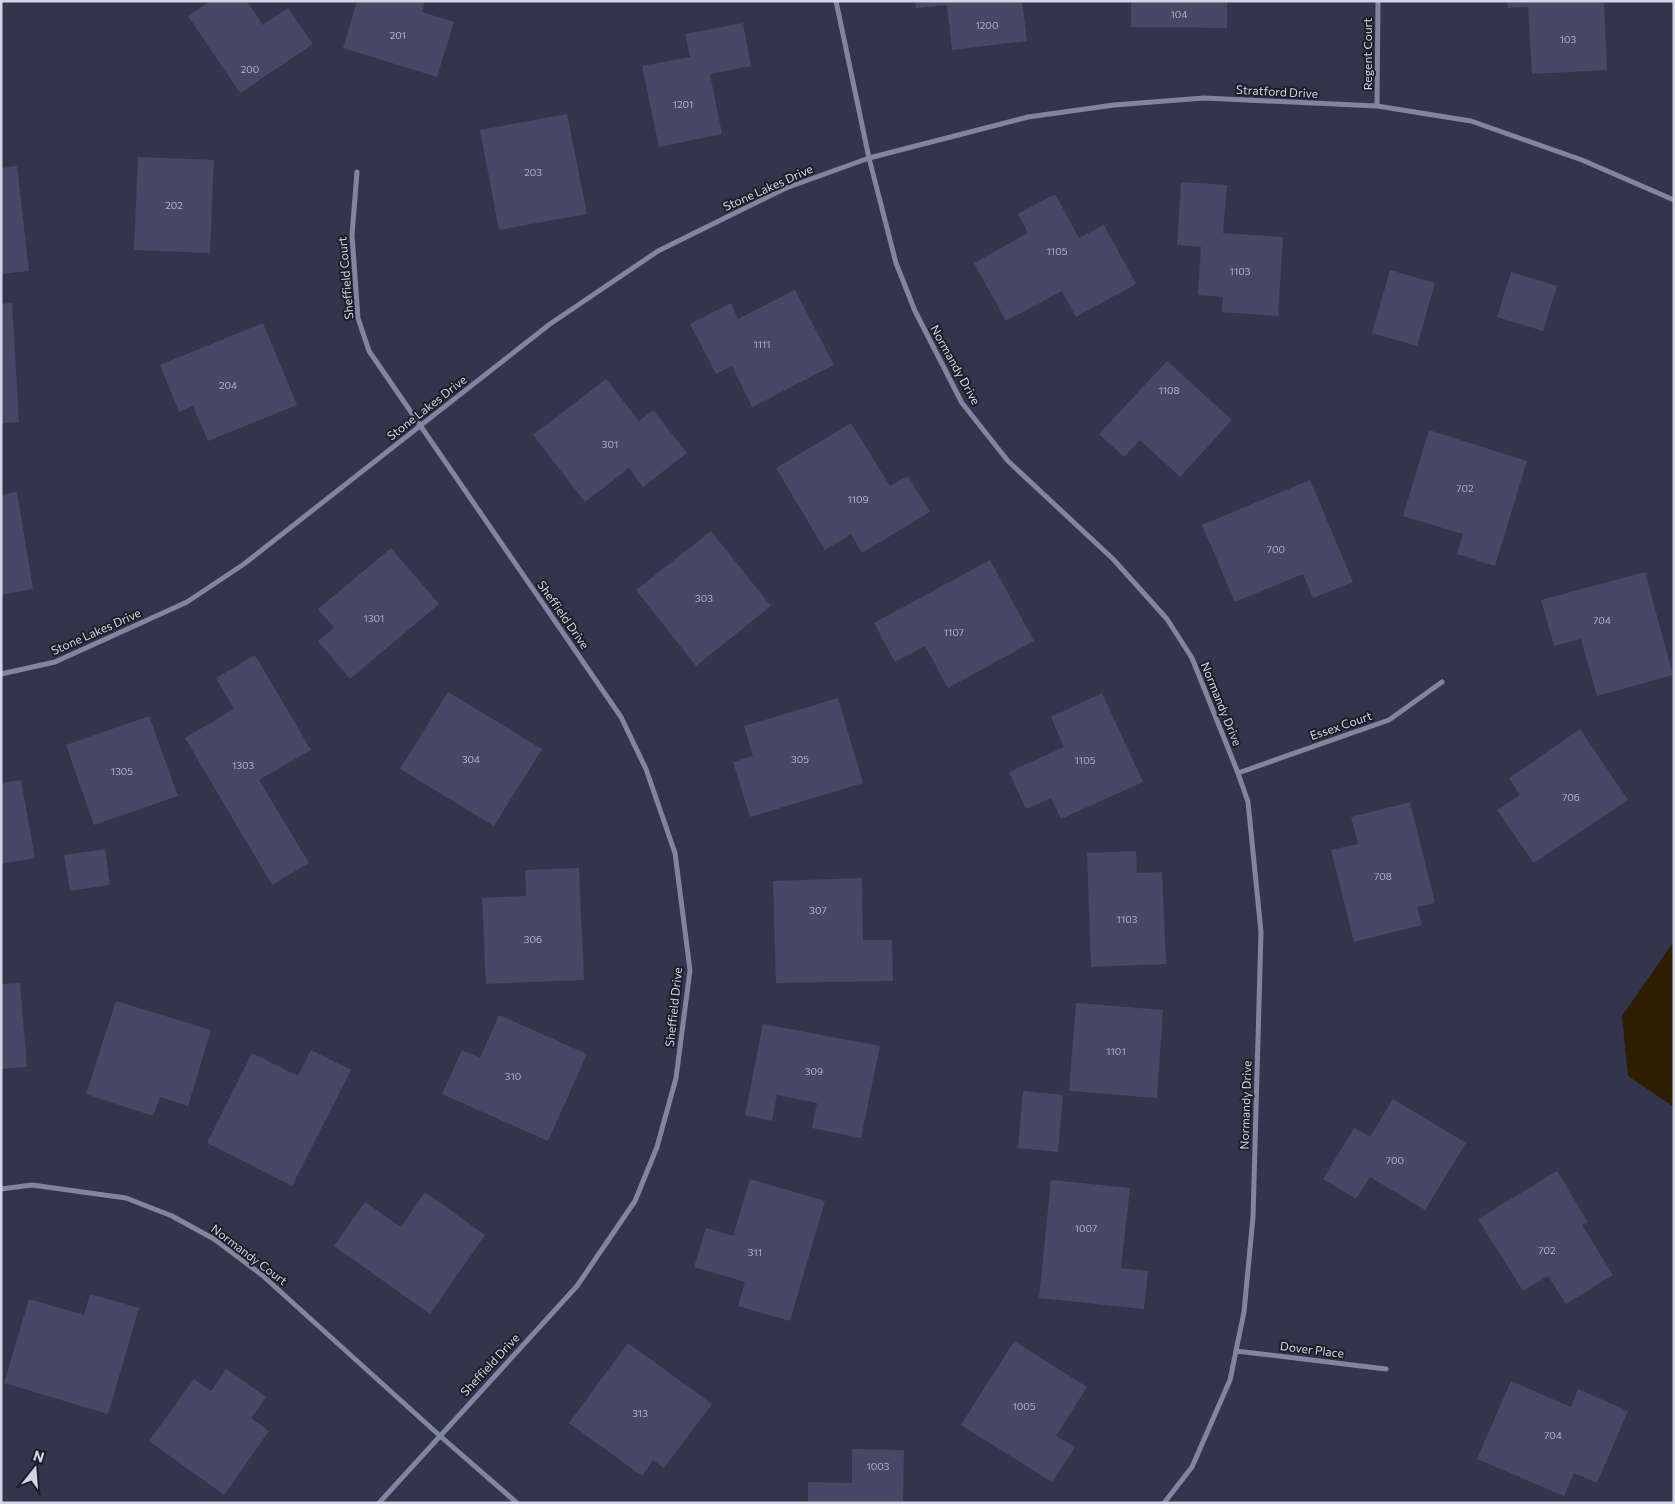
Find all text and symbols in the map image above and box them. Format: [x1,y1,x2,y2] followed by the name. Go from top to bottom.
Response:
[1171,8,1187,20] house number: 104
[1360,18,1374,90] street label: Regent Court
[976,19,998,31] house number: 1200
[390,29,406,41] house number: 201
[1560,33,1577,45] house number: 103
[241,63,259,75] house number: 200
[1236,82,1318,100] street label: Stratford Drive
[673,98,693,110] house number: 1201
[720,161,815,213] street label: Stone Lakes Drive
[524,166,542,178] house number: 203
[165,199,183,211] house number: 202
[334,236,356,320] street label: Sheffield Court
[1047,245,1068,257] house number: 1105
[1230,265,1251,277] house number: 1103
[928,322,984,407] street label: Normandy Drive
[753,338,771,350] house number: 1111
[384,372,469,443] street label: Stone Lakes Drive
[219,379,237,391] house number: 204
[1158,384,1180,396] house number: 1108
[602,438,618,450] house number: 301
[1456,482,1474,494] house number: 702
[847,493,869,505] house number: 1109
[1267,543,1285,555] house number: 700
[535,578,593,651] street label: Sheffield Drive
[695,592,713,604] house number: 303
[48,605,143,657] street label: Stone Lakes Drive
[364,612,384,624] house number: 1301
[1593,614,1611,626] house number: 704
[944,626,964,638] house number: 1107
[1199,660,1245,748] street label: Normandy Drive
[1308,708,1374,742] street label: Essex Court
[462,753,480,765] house number: 304
[791,753,809,765] house number: 305
[1075,754,1096,766] house number: 1105
[232,759,254,771] house number: 1303
[111,765,133,777] house number: 1305
[1562,791,1580,803] house number: 706
[1374,870,1392,882] house number: 708
[809,904,827,916] house number: 307
[1117,913,1138,925] house number: 1103
[524,933,542,945] house number: 306
[662,966,684,1047] street label: Sheffield Drive
[1106,1045,1126,1057] house number: 1101
[1236,1060,1254,1150] street label: Normandy Drive
[805,1065,823,1077] house number: 309
[505,1070,521,1082] house number: 310
[1386,1154,1404,1166] house number: 700
[209,1221,291,1287] street label: Normandy Court
[1075,1222,1097,1234] house number: 1007
[1538,1244,1556,1256] house number: 702
[748,1246,762,1258] house number: 311
[457,1330,522,1398] street label: Sheffield Drive
[1279,1338,1345,1360] street label: Dover Place
[1012,1400,1036,1412] house number: 1005
[632,1407,648,1419] house number: 313
[1544,1429,1562,1441] house number: 704
[10,1444,60,1494] north arrow
[31,1446,46,1466] text: N
[866,1460,890,1472] house number: 1003

